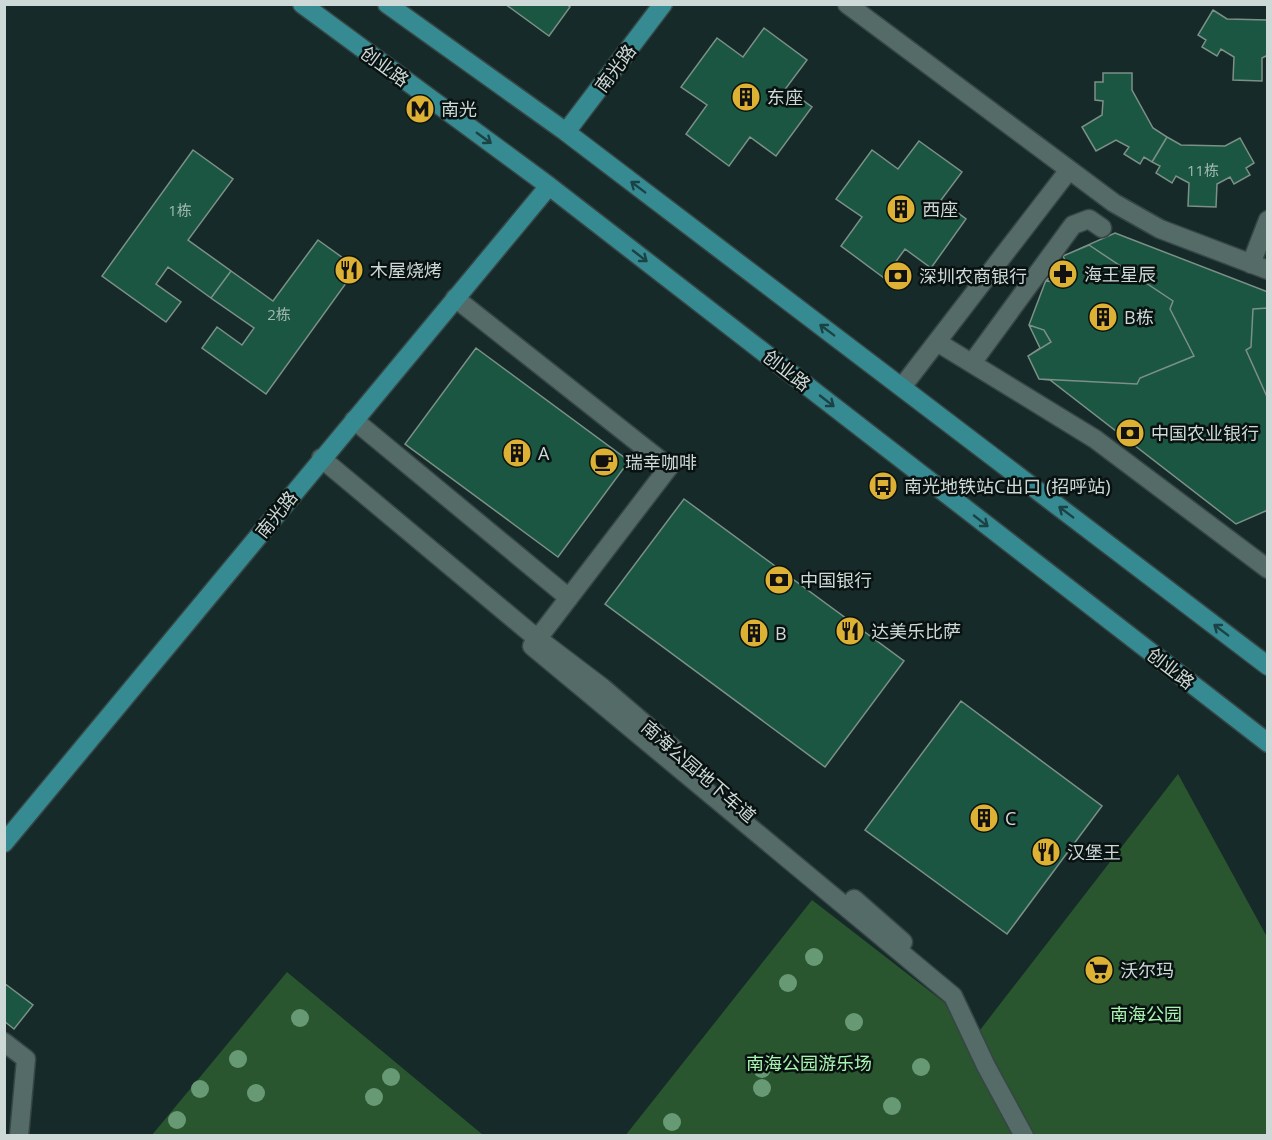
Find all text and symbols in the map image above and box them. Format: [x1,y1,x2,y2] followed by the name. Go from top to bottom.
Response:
[589,39,641,97] street label: 南光路
[356,40,414,92] street label: 创业路
[730,81,762,113] building icon: 东座
[767,85,803,109] place label: 东座
[404,93,436,125] metro station icon: 南光
[441,97,477,121] place label: 南光
[476,132,492,145] one-way arrow
[1187,160,1219,180] house number: 11栋
[631,181,647,193] one-way arrow
[885,193,917,225] building icon: 西座
[922,197,958,221] place label: 西座
[168,200,192,220] house number: 1栋
[631,250,647,263] one-way arrow
[333,254,365,286] restaurant icon: 木屋烧烤
[370,258,442,282] place label: 木屋烧烤
[1047,258,1079,290] pharmacy icon: 海王星辰
[882,260,914,292] bank icon: 深圳农商银行
[1084,262,1156,286] place label: 海王星辰
[919,264,1027,288] place label: 深圳农商银行
[1087,301,1119,333] building icon: B栋
[267,304,291,324] house number: 2栋
[1124,305,1154,329] place label: B栋
[819,324,835,337] one-way arrow
[758,344,816,396] street label: 创业路
[819,395,835,408] one-way arrow
[1114,417,1146,449] bank icon: 中国农业银行
[1151,421,1259,445] place label: 中国农业银行
[501,437,533,469] building icon: A
[538,441,550,465] place label: A
[588,446,620,478] cafe icon: 瑞幸咖啡
[625,450,697,474] place label: 瑞幸咖啡
[867,470,899,502] bus stop icon: 南光地铁站C出口 (招呼站)
[904,474,1111,498] place label: 南光地铁站C出口 (招呼站)
[250,485,302,543] street label: 南光路
[1058,506,1074,518] one-way arrow
[973,514,989,527] one-way arrow
[763,564,795,596] bank icon: 中国银行
[800,568,872,592] place label: 中国银行
[834,615,866,647] restaurant icon: 达美乐比萨
[738,617,770,649] building icon: B
[871,619,961,643] place label: 达美乐比萨
[775,621,787,645] place label: B
[1213,624,1229,637] one-way arrow
[1142,642,1200,694] street label: 创业路
[637,715,761,827] street label: 南海公园地下车道
[968,802,1000,834] building icon: C
[1005,806,1016,830] place label: C
[1030,836,1062,868] restaurant icon: 汉堡王
[1067,840,1121,864] place label: 汉堡王
[1083,954,1115,986] supermarket icon: 沃尔玛
[1120,958,1174,982] place label: 沃尔玛
[1110,1002,1182,1026] park label: 南海公园
[746,1051,872,1075] park label: 南海公园游乐场

